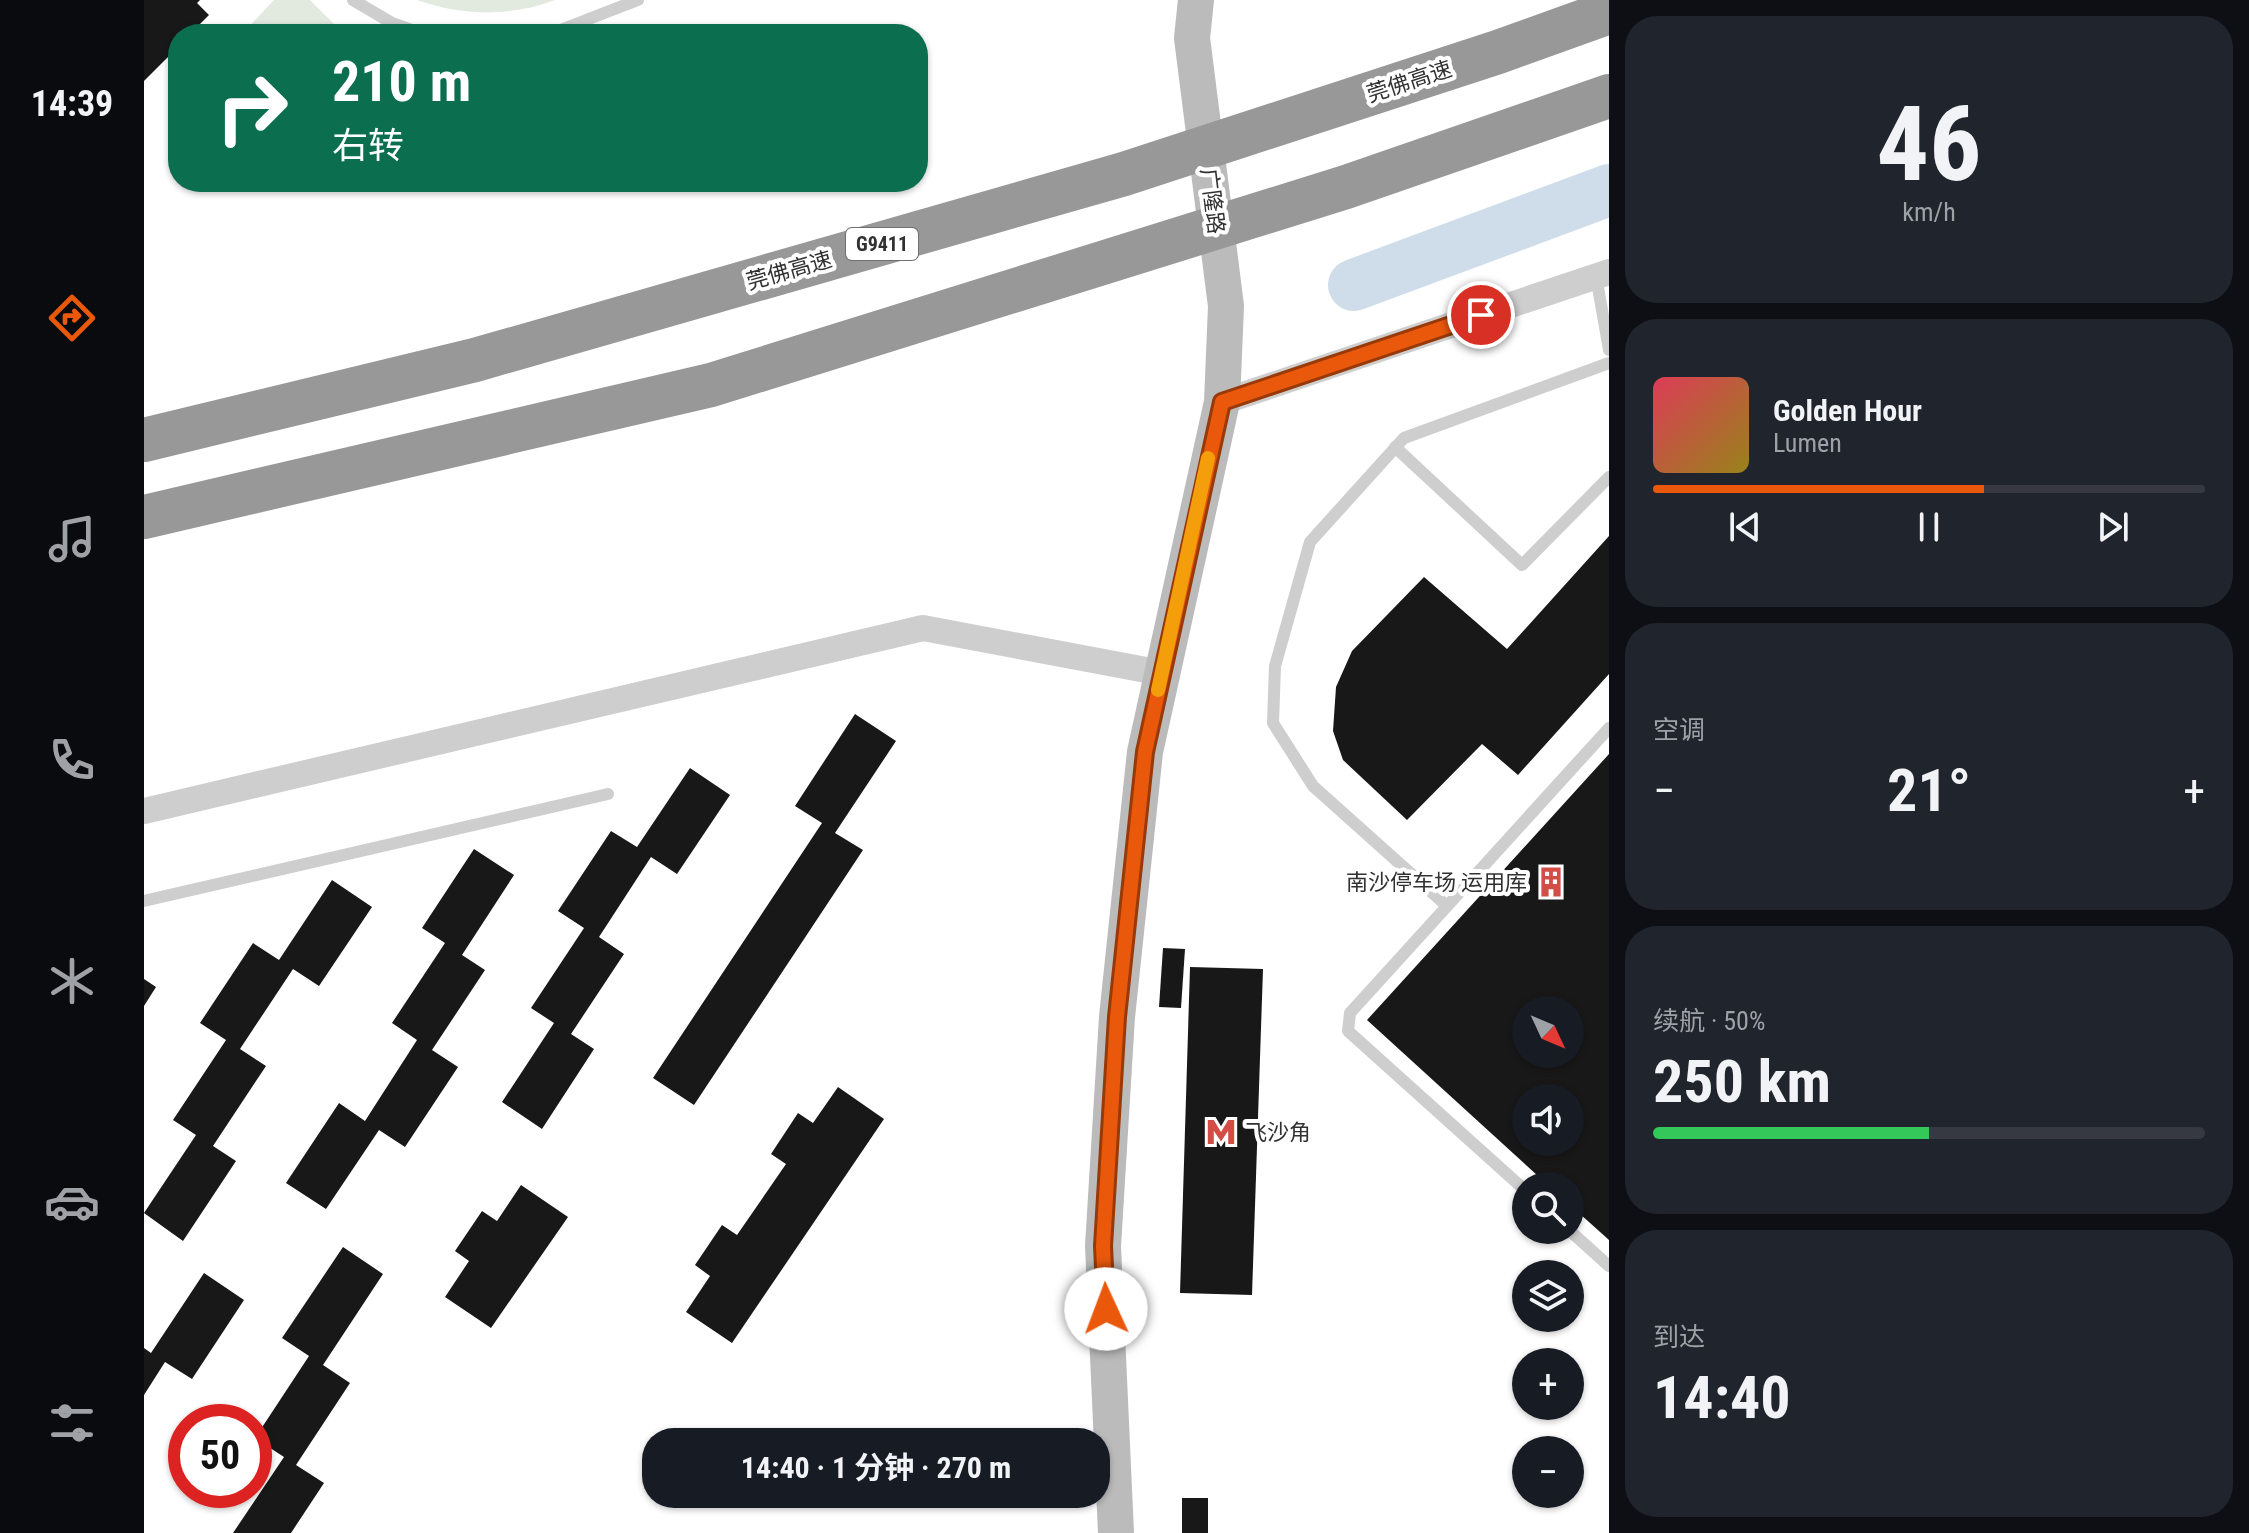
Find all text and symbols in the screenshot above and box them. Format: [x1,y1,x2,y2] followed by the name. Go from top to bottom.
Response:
[332,49,471,115] text: 210 m
[200,56,304,160] icon: right
[1363,56,1455,107] street label: 莞佛高速
[31,83,113,125] text: 14:39
[1876,84,1982,205] text: 46
[332,125,404,167] text: 右转
[1196,167,1229,235] street label: 广隆路
[1902,197,1956,227] text: km/h
[846,228,918,260] road number: G9411
[743,246,835,295] street label: 莞佛高速
[1447,281,1515,349] pin
[44,290,100,346] icon: directions
[1459,293,1503,337] icon: arrive
[1773,393,1922,428] text: Golden Hour
[1773,428,1842,458] text: Lumen
[1723,505,1767,549] icon: previous
[1907,505,1951,549] icon: pause
[2091,505,2135,549] icon: next
[44,511,100,567] icon: music
[1653,715,1705,745] text: 空调
[44,732,100,788] icon: phone
[1887,755,1971,826] text: 21°
[1653,765,1675,817] text: −
[2183,765,2205,817] text: +
[1534,865,1568,899] building icon: 南沙停车场 运用库
[1346,870,1527,895] place label: 南沙停车场 运用库
[44,953,100,1009] icon: climate
[1512,996,1584,1068] north arrow
[1512,996,1584,1508] map controls
[1653,1006,1765,1036] text: 续航 · 50%
[1653,1046,1831,1117] text: 250 km
[1512,1084,1584,1156] button: sound
[1204,1115,1238,1149] metro station icon: 飞沙角
[1245,1120,1311,1145] place label: 飞沙角
[1512,1172,1584,1244] button: search
[44,1174,100,1230] icon: car
[1512,1260,1584,1332] button: layers
[1064,1267,1148,1351] position arrow
[1653,1322,1705,1352] text: 到达
[1512,1348,1584,1420] button: +
[1653,1362,1791,1433] text: 14:40
[44,1395,100,1451] icon: filters
[168,1404,272,1508] speed limit sign: 50
[1512,1436,1584,1508] button: −
[741,1450,1011,1485] text: 14:40 · 1 分钟 · 270 m

